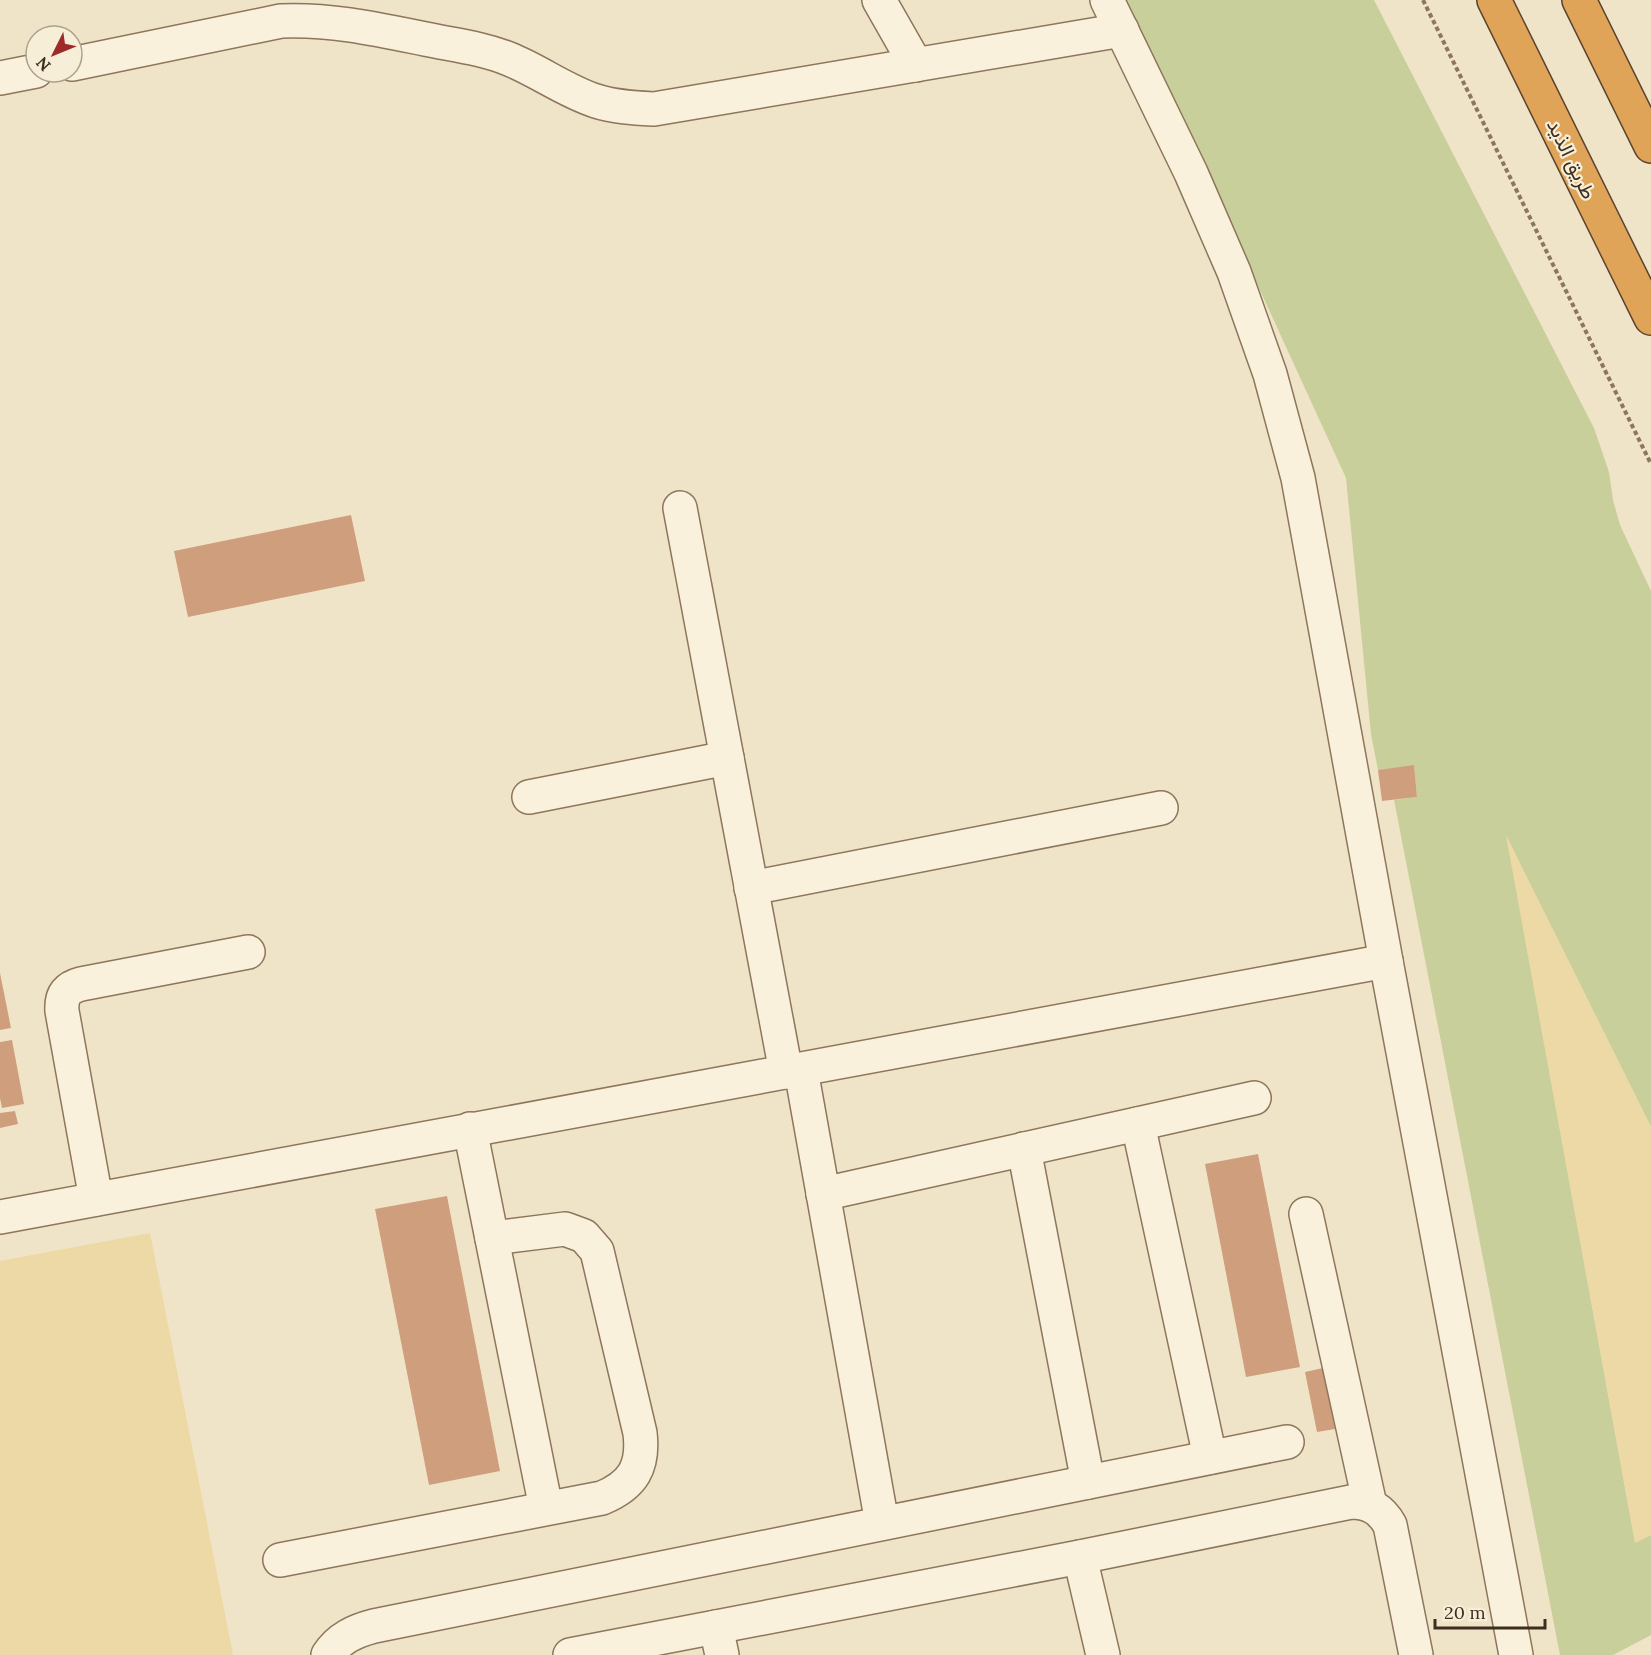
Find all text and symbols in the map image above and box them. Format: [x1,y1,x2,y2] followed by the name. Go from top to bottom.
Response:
[24,24,84,84] north arrow
[31,53,55,76] text: N
[1541,115,1602,203] street label: طريق الذيد
[1435,1592,1544,1630] scale bar
[1444,1601,1486,1624] text: 20 m

